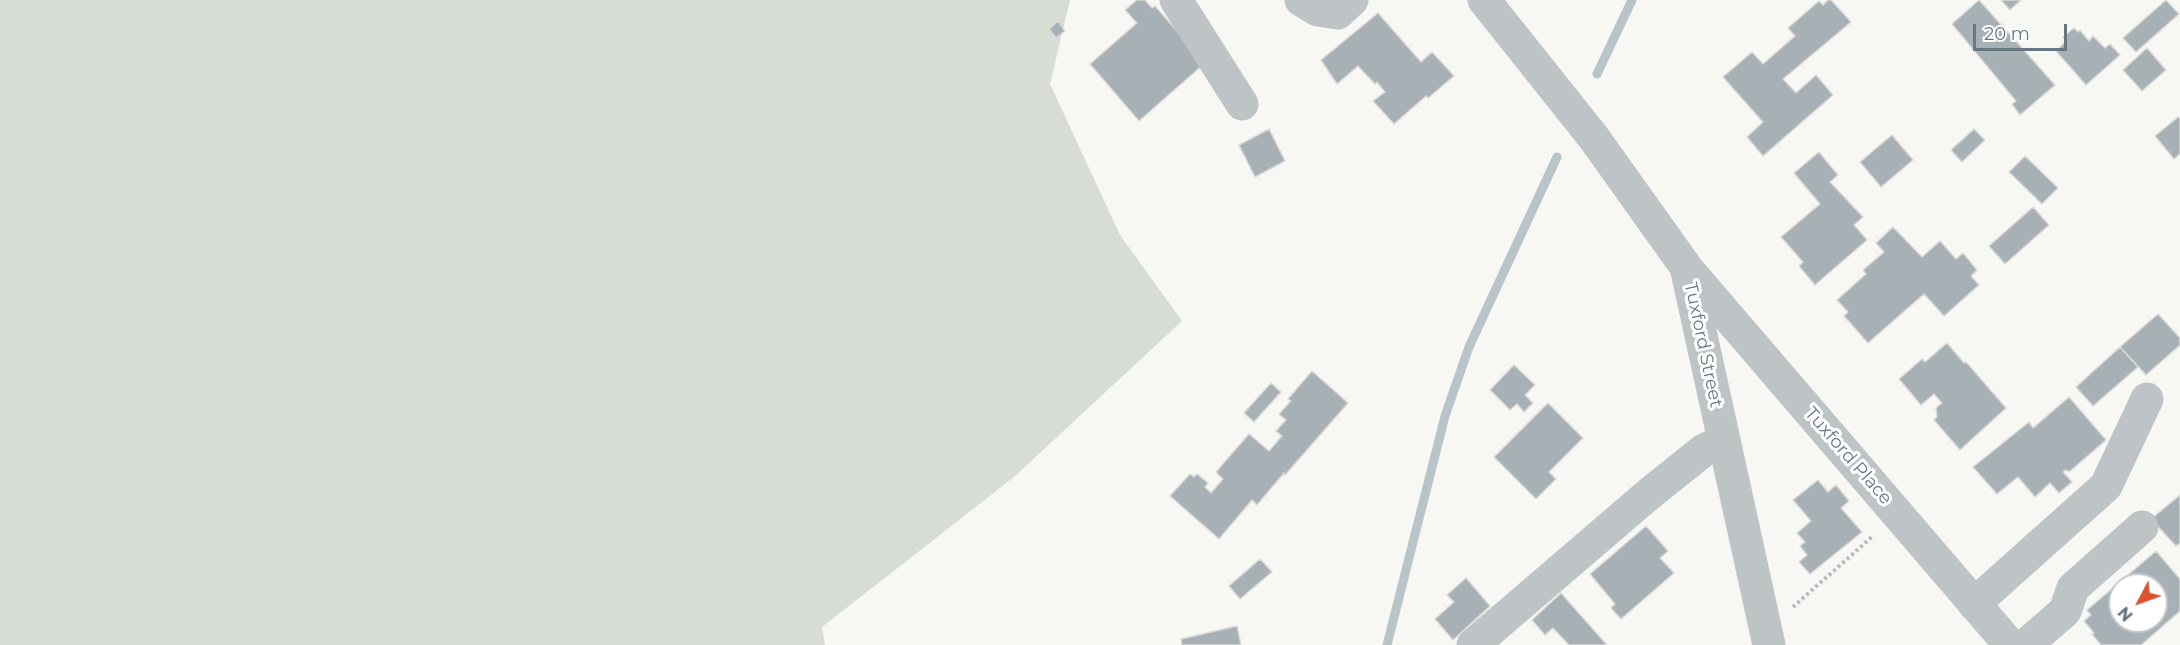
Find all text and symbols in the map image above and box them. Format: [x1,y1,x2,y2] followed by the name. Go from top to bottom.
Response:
[1976,12,2070,50] scale bar
[1984,23,2030,45] text: 20 m
[1679,280,1727,410] street label: Tuxford Street
[1800,403,1896,509] street label: Tuxford Place
[2108,573,2168,633] north arrow
[2114,603,2137,625] text: N

